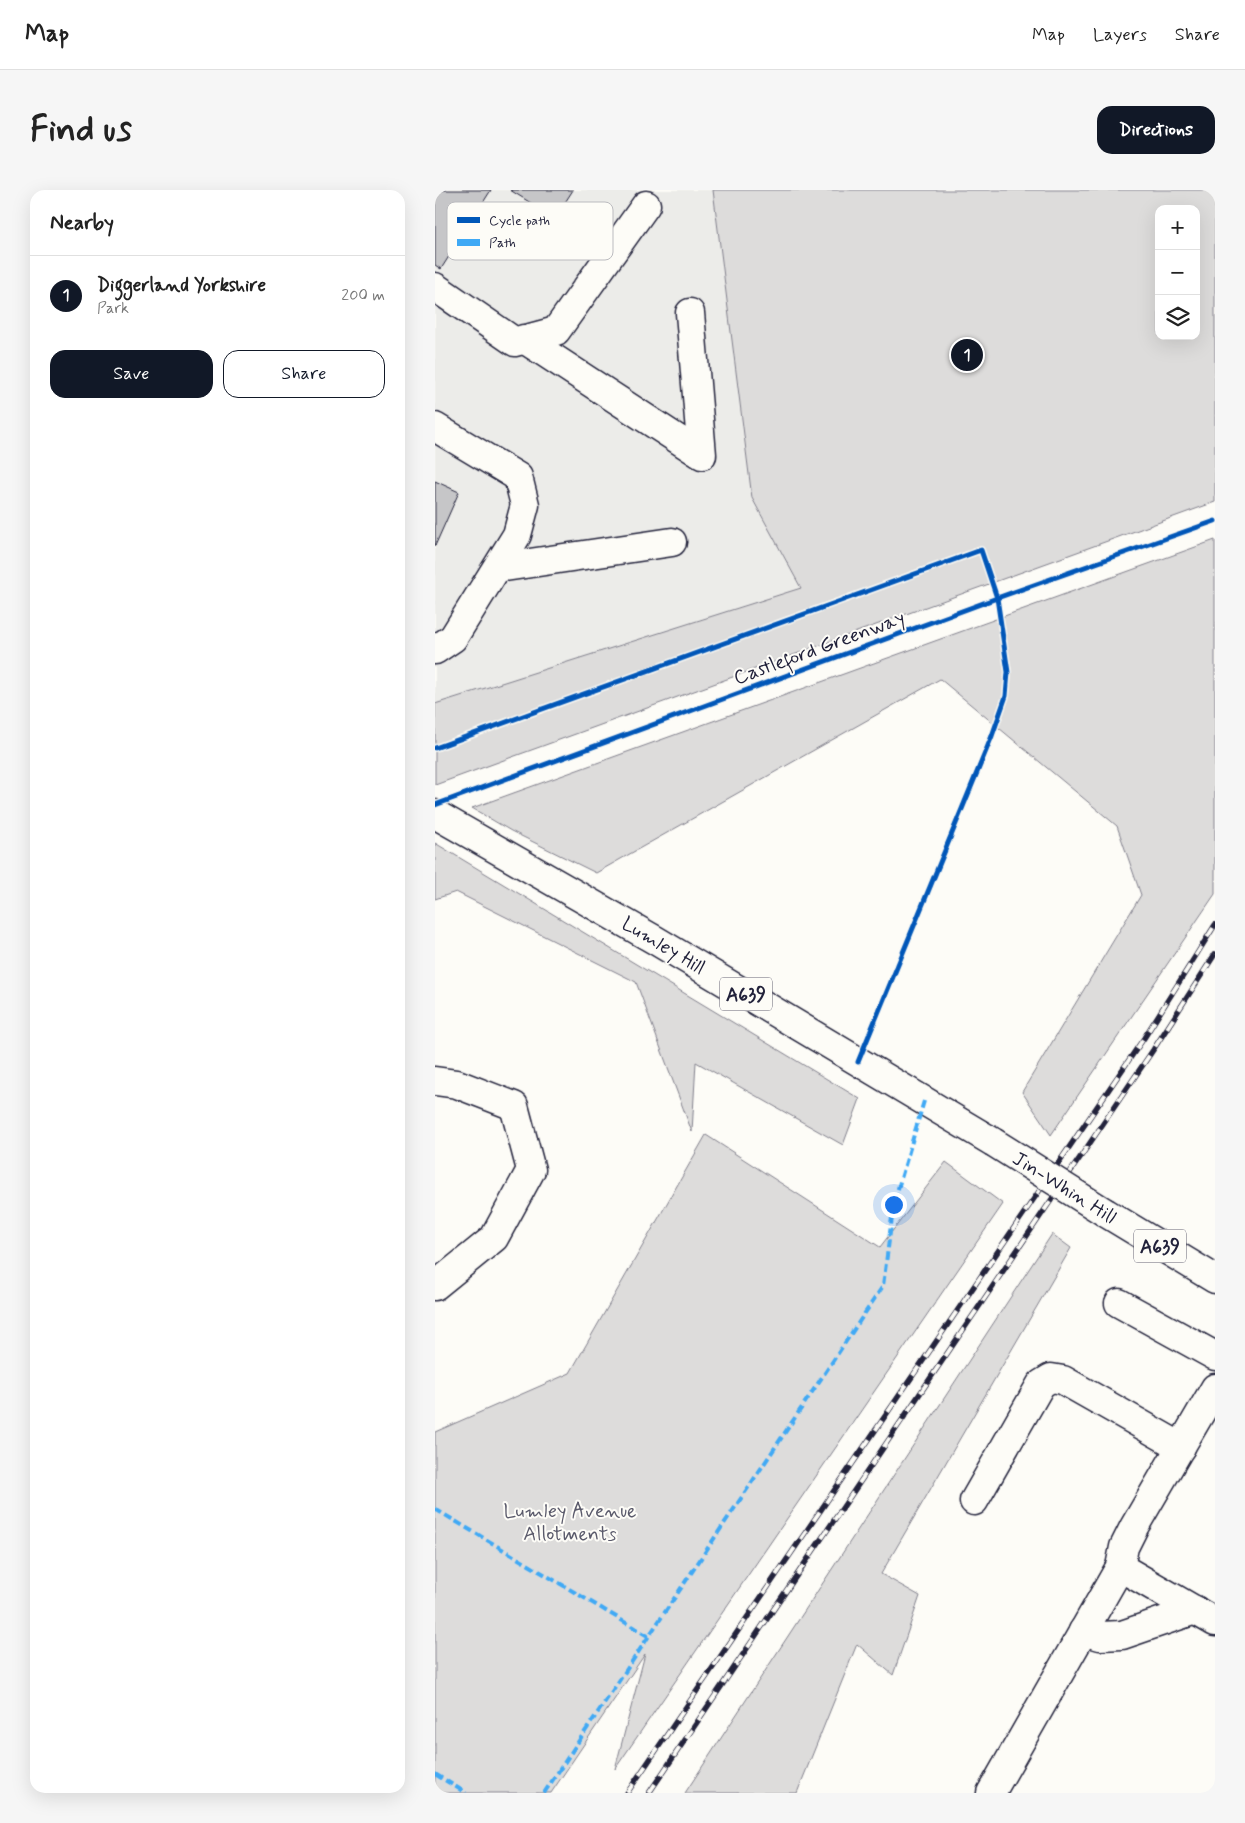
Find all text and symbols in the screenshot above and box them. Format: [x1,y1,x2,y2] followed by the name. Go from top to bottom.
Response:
[25,19,69,50] text: Map
[1032,23,1065,47] text: Map
[1093,23,1147,47] text: Layers
[1175,23,1220,47] text: Share
[1097,106,1215,154] button: Directions
[30,107,132,153] text: Find us
[447,202,613,260] legend
[1155,205,1200,340] map controls
[1155,205,1200,250] button: +
[50,209,114,237] text: Nearby
[489,212,550,230] text: Cycle path
[489,234,516,252] text: Path
[1155,250,1200,295] button: −
[97,273,266,298] text: Diggerland Yorkshire
[62,285,70,306] text: 1
[341,285,385,306] text: 200 m
[1155,295,1200,340] button: layers
[97,298,129,319] text: Park
[951,336,983,374] pin: 1
[50,350,213,398] button: Save
[223,350,385,398] button: Share
[730,605,910,694] street label: Castleford Greenway
[616,911,710,982] street label: Lumley Hill
[720,978,772,1011] road number: A639
[1007,1146,1121,1231] street label: Jin-Whin Hill
[881,1192,907,1218] your location
[1134,1230,1186,1262] road number: A639
[503,1498,637,1548] park label: Lumley Avenue Allotments

